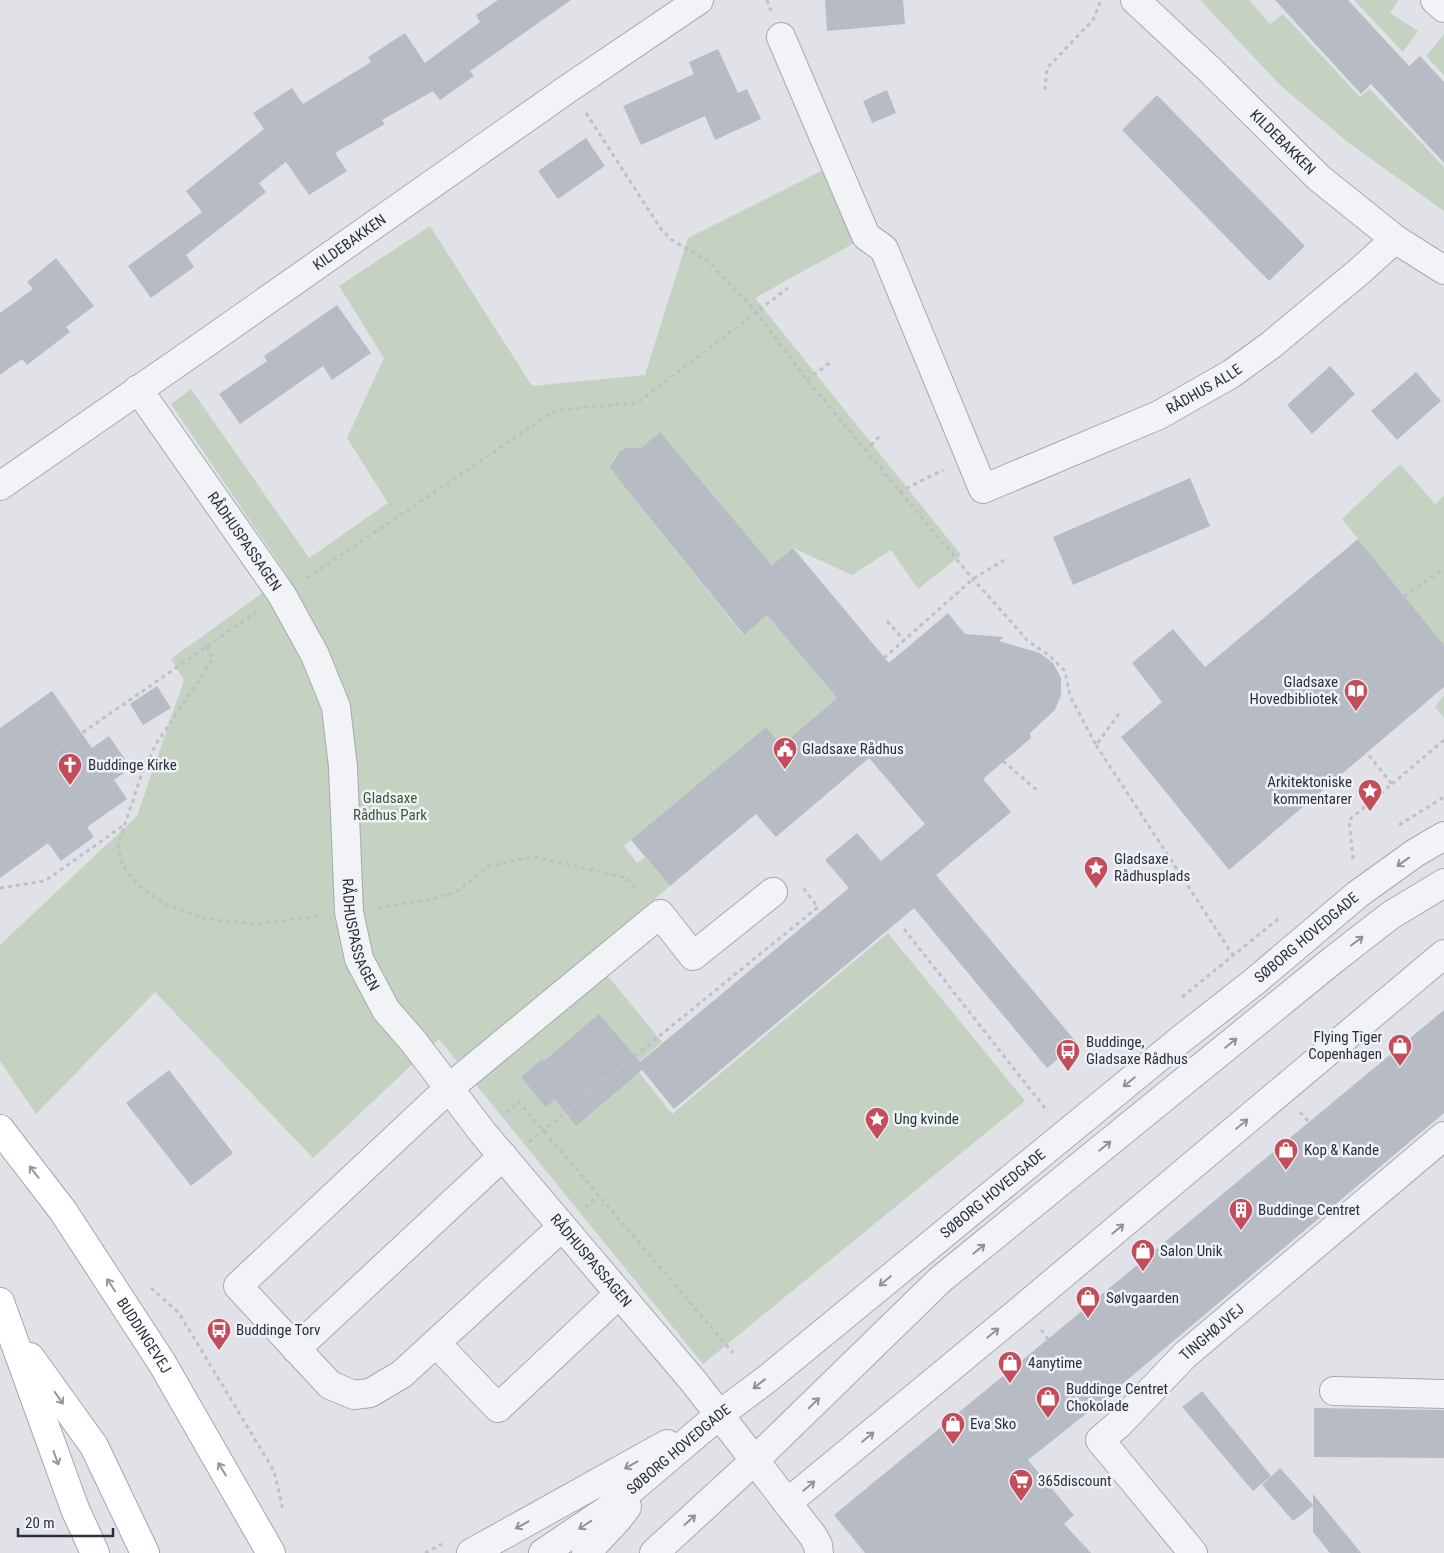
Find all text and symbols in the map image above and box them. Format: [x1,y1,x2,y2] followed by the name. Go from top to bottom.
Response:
[1246,106,1319,178] street label: KILDEBAKKEN
[309,210,389,274] street label: KILDEBAKKEN
[1163,360,1245,418] street label: RÅDHUS ALLE
[204,489,285,594] street label: RÅDHUSPASSAGEN
[1250,673,1338,708] place label: Gladsaxe Hovedbibliotek
[1343,678,1369,712] library icon: Gladsaxe Hovedbibliotek
[772,736,798,770] public building icon: Gladsaxe Rådhus
[802,740,904,758] place label: Gladsaxe Rådhus
[57,752,83,786] church icon: Buddinge Kirke
[88,756,177,774] place label: Buddinge Kirke
[1267,773,1352,808] place label: Arkitektoniske kommentarer
[1357,778,1383,812] place icon: Arkitektoniske kommentarer
[353,789,427,824] park label: Gladsaxe Rådhus Park
[1114,850,1190,885] place label: Gladsaxe Rådhusplads
[1083,855,1109,889] place icon: Gladsaxe Rådhusplads
[1396,857,1410,867] one-way arrow
[339,878,383,994] street label: RÅDHUSPASSAGEN
[1251,889,1362,987] street label: SØBORG HOVEDGADE
[1350,936,1364,946] one-way arrow
[1308,1028,1382,1063] place label: Flying Tiger Copenhagen
[1086,1033,1188,1068] place label: Buddinge, Gladsaxe Rådhus
[1387,1033,1413,1067] shop icon: Flying Tiger Copenhagen
[1224,1037,1237,1049] one-way arrow
[1055,1038,1081,1072] bus stop icon: Buddinge, Gladsaxe Rådhus
[1123,1076,1136,1087] one-way arrow
[864,1106,890,1140] place icon: Ung kvinde
[894,1110,959,1128] place label: Ung kvinde
[1235,1119,1248,1130] one-way arrow
[1273,1137,1299,1171] shop icon: Kop & Kande
[1098,1140,1111,1151] one-way arrow
[1304,1141,1379,1159] place label: Kop & Kande
[937,1145,1049,1242] street label: SØBORG HOVEDGADE
[28,1166,39,1179] one-way arrow
[1228,1197,1254,1231] building icon: Buddinge Centret
[1258,1201,1360,1219] place label: Buddinge Centret
[547,1210,636,1311] street label: RÅDHUSPASSAGEN
[1111,1223,1124,1235] one-way arrow
[1130,1238,1156,1272] shop icon: Salon Unik
[1160,1242,1223,1260] place label: Salon Unik
[972,1243,985,1254] one-way arrow
[878,1276,891,1287] one-way arrow
[106,1278,117,1292] one-way arrow
[1075,1285,1101,1319] shop icon: Sølvgaarden
[1106,1289,1179,1307] place label: Sølvgaarden
[113,1294,175,1376] street label: BUDDINGEVEJ
[1176,1300,1248,1364] street label: TINGHØJVEJ
[206,1317,232,1351] bus stop icon: Buddinge Torv
[236,1321,321,1339] place label: Buddinge Torv
[986,1328,999,1339] one-way arrow
[997,1350,1023,1384] shop icon: 4anytime
[1028,1354,1082,1372] place label: 4anytime
[753,1379,766,1390] one-way arrow
[1066,1380,1168,1415] place label: Buddinge Centret Chokolade
[1035,1385,1061,1419] shop icon: Buddinge Centret Chokolade
[54,1391,64,1405] one-way arrow
[808,1396,820,1409] one-way arrow
[623,1400,734,1498] street label: SØBORG HOVEDGADE
[940,1411,966,1445] shop icon: Eva Sko
[970,1415,1016,1433] place label: Eva Sko
[861,1431,874,1442] one-way arrow
[52,1450,61,1465] one-way arrow
[624,1460,638,1470] one-way arrow
[216,1463,226,1477] one-way arrow
[1008,1468,1034,1502] supermarket icon: 365discount
[1038,1472,1111,1490] place label: 365discount
[802,1480,815,1491] one-way arrow
[18,1506,112,1538] scale bar
[25,1514,55,1532] text: 20 m
[684,1514,697,1526] one-way arrow
[515,1520,530,1530] one-way arrow
[578,1520,592,1530] one-way arrow

